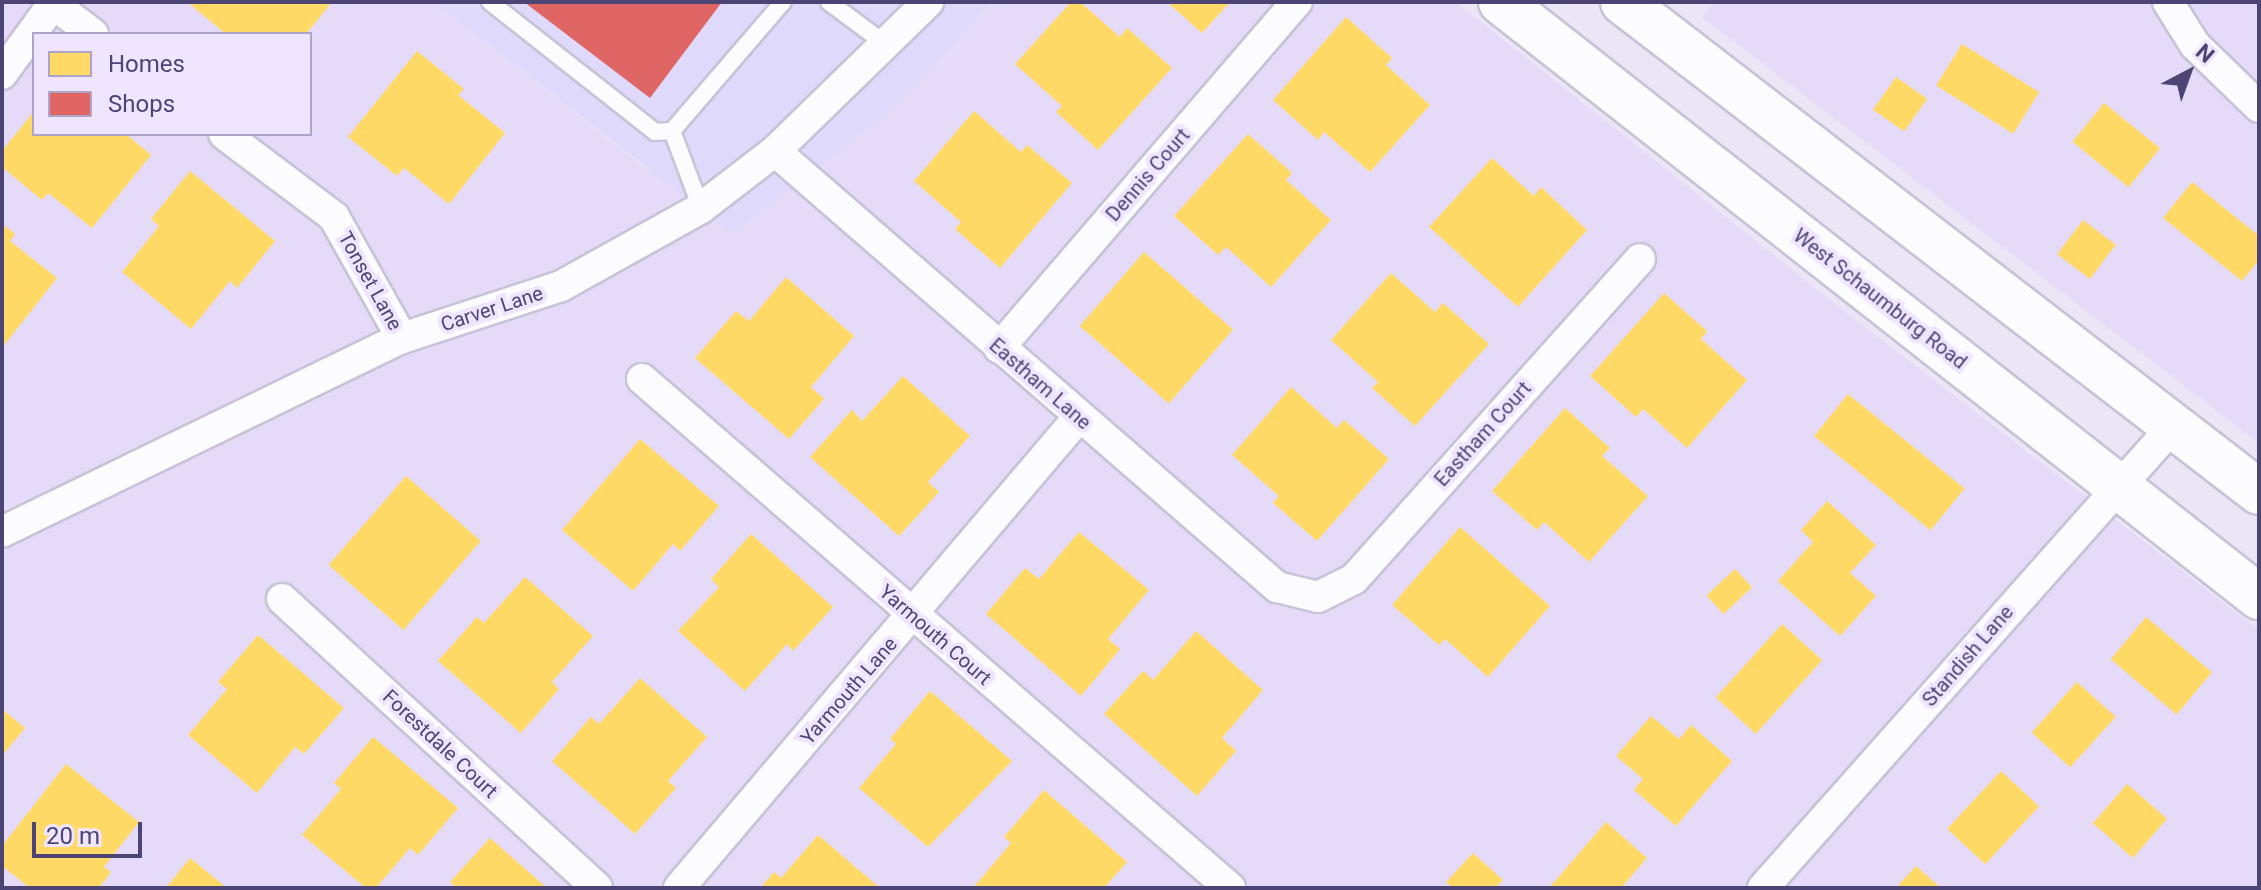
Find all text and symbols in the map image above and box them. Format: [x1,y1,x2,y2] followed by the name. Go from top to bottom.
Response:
[32,32,312,136] legend
[2149,32,2229,112] north arrow
[2191,39,2219,68] text: N
[108,50,185,78] text: Homes
[108,90,175,118] text: Shops
[1101,124,1195,226] street label: Dennis Court
[1788,224,1972,374] street label: West Schaumburg Road
[333,227,407,335] street label: Tonset Lane
[438,281,546,337] street label: Carver Lane
[984,333,1096,435] street label: Eastham Lane
[1430,377,1536,491] street label: Eastham Court
[874,580,996,690] street label: Yarmouth Court
[1918,601,2018,711] street label: Standish Lane
[796,632,902,750] street label: Yarmouth Lane
[378,685,502,803] street label: Forestdale Court
[36,806,146,856] scale bar
[46,822,100,850] text: 20 m

